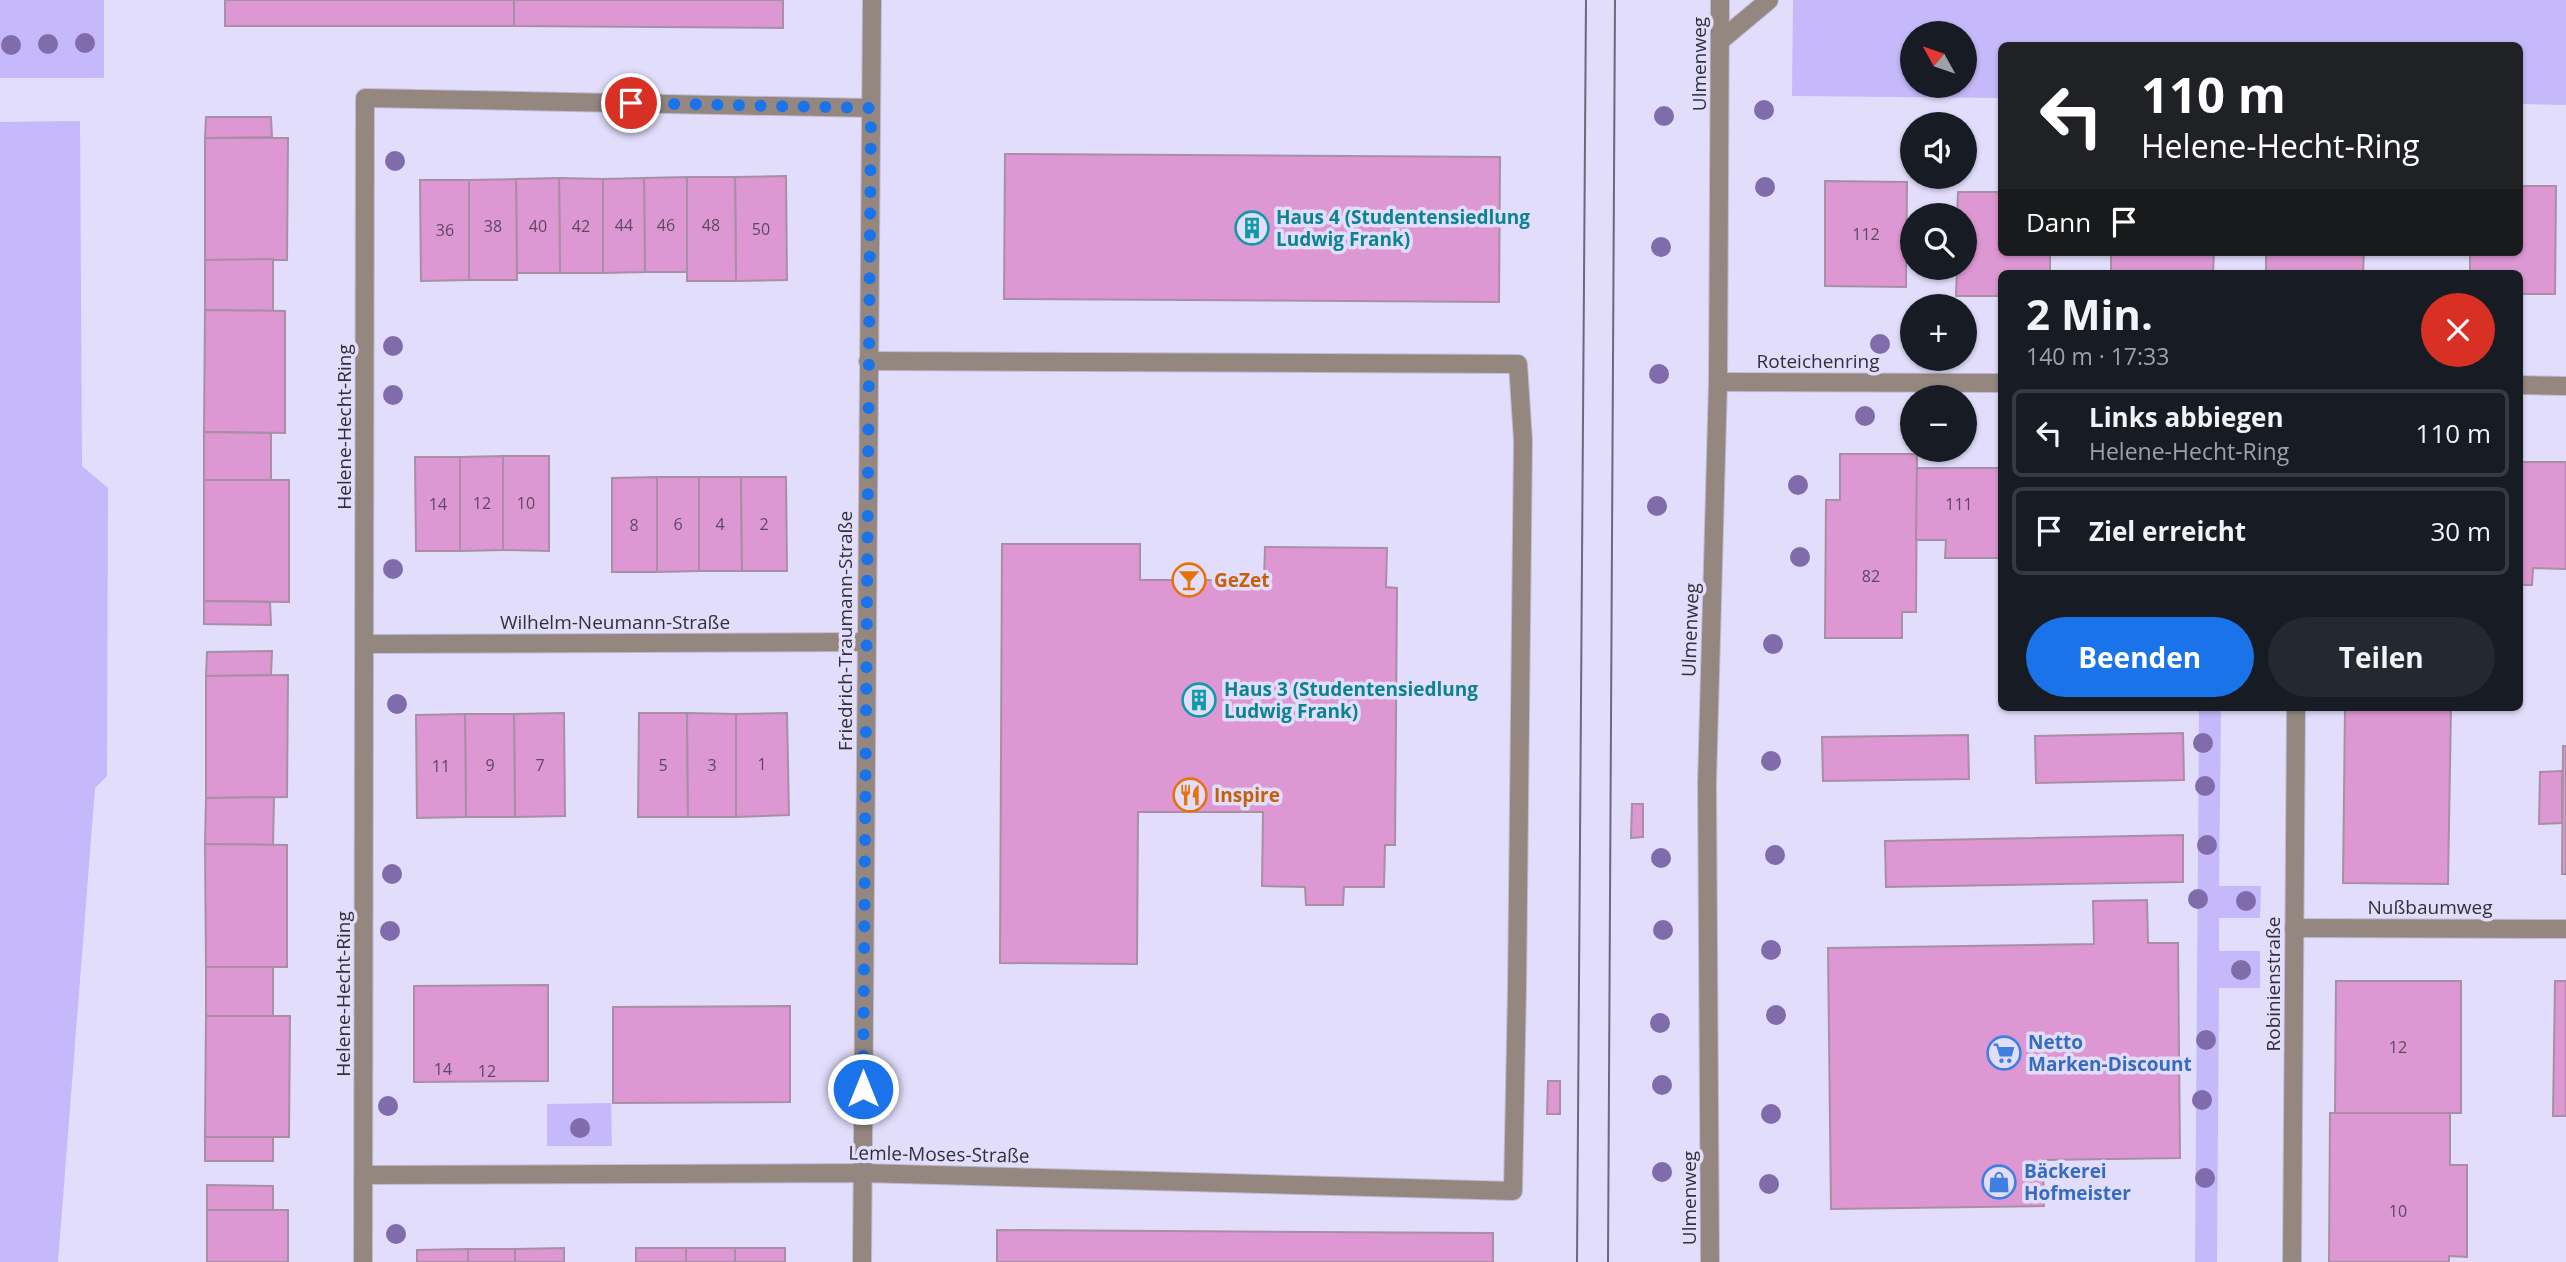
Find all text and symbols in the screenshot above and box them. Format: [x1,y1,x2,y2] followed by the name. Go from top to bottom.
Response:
[1686,17,1712,111] street label: Ulmenweg
[1900,21,1978,98] north arrow
[1900,21,1977,462] map controls
[2141,61,2286,127] text: 110 m
[2026,70,2117,161] icon: left
[601,73,661,133] pin
[612,84,650,122] icon: arrive
[1900,112,1977,189] button: sound
[2141,124,2420,167] text: Helene-Hecht-Ring
[1900,203,1977,280] button: search
[2105,203,2143,241] icon: arrive
[1276,204,1530,252] place label: Haus 4 (Studentensiedlung Ludwig Frank)
[2026,204,2091,240] text: Dann
[1233,209,1271,247] building icon: Haus 4 (Studentensiedlung Ludwig Frank)
[615,214,633,236] house number: 44
[657,214,675,236] house number: 46
[702,214,720,236] house number: 48
[484,215,502,237] house number: 38
[529,215,547,237] house number: 40
[572,215,590,237] house number: 42
[752,218,770,240] house number: 50
[436,219,454,241] house number: 36
[1852,223,1880,245] house number: 112
[2026,285,2153,342] text: 2 Min.
[2421,293,2495,367] button: close
[1900,294,1977,371] button: +
[2026,340,2169,372] text: 140 m · 17:33
[331,344,357,510] street label: Helene-Hecht-Ring
[1757,348,1880,374] street label: Roteichenring
[1900,385,1977,462] button: −
[2089,399,2284,435] text: Links abbiegen
[2030,414,2068,452] icon: left
[2416,415,2491,451] text: 110 m
[2089,435,2289,467] text: Helene-Hecht-Ring
[473,492,491,514] house number: 12
[517,492,535,514] house number: 10
[429,493,447,515] house number: 14
[1945,493,1973,515] house number: 111
[832,511,858,751] street label: Friedrich-Traumann-Straße
[2030,512,2068,550] icon: arrive
[673,513,683,535] house number: 6
[715,513,725,535] house number: 4
[759,513,769,535] house number: 2
[2089,513,2246,549] text: Ziel erreicht
[2430,513,2491,549] text: 30 m
[629,514,639,536] house number: 8
[1170,561,1208,599] bar icon: GeZet
[1862,565,1880,587] house number: 82
[1214,567,1269,593] place label: GeZet
[1675,582,1705,678] street label: Ulmenweg
[500,609,730,635] street label: Wilhelm-Neumann-Straße
[2026,617,2254,697] button: Beenden
[2268,617,2495,697] button: Teilen
[1224,676,1478,724] place label: Haus 3 (Studentensiedlung Ludwig Frank)
[1180,681,1218,719] building icon: Haus 3 (Studentensiedlung Ludwig Frank)
[757,753,767,775] house number: 1
[485,754,495,776] house number: 9
[535,754,545,776] house number: 7
[658,754,668,776] house number: 5
[707,754,717,776] house number: 3
[432,755,450,777] house number: 11
[1171,776,1209,814] restaurant icon: Inspire
[1214,782,1280,808] place label: Inspire
[2368,894,2492,920] street label: Nußbaumweg
[330,911,356,1077] street label: Helene-Hecht-Ring
[2260,917,2286,1052] street label: Robinienstraße
[2028,1029,2192,1077] place label: Netto Marken-Discount
[1985,1034,2023,1072] supermarket icon: Netto Marken-Discount
[2389,1036,2407,1058] house number: 12
[826,1052,900,1126] position arrow
[434,1058,452,1080] house number: 14
[478,1060,496,1082] house number: 12
[848,1139,1030,1169] street label: Lemle-Moses-Straße
[1676,1151,1702,1245] street label: Ulmenweg
[2024,1158,2131,1206] place label: Bäckerei Hofmeister
[1980,1163,2018,1201] shop icon: Bäckerei Hofmeister
[2389,1200,2407,1222] house number: 10

